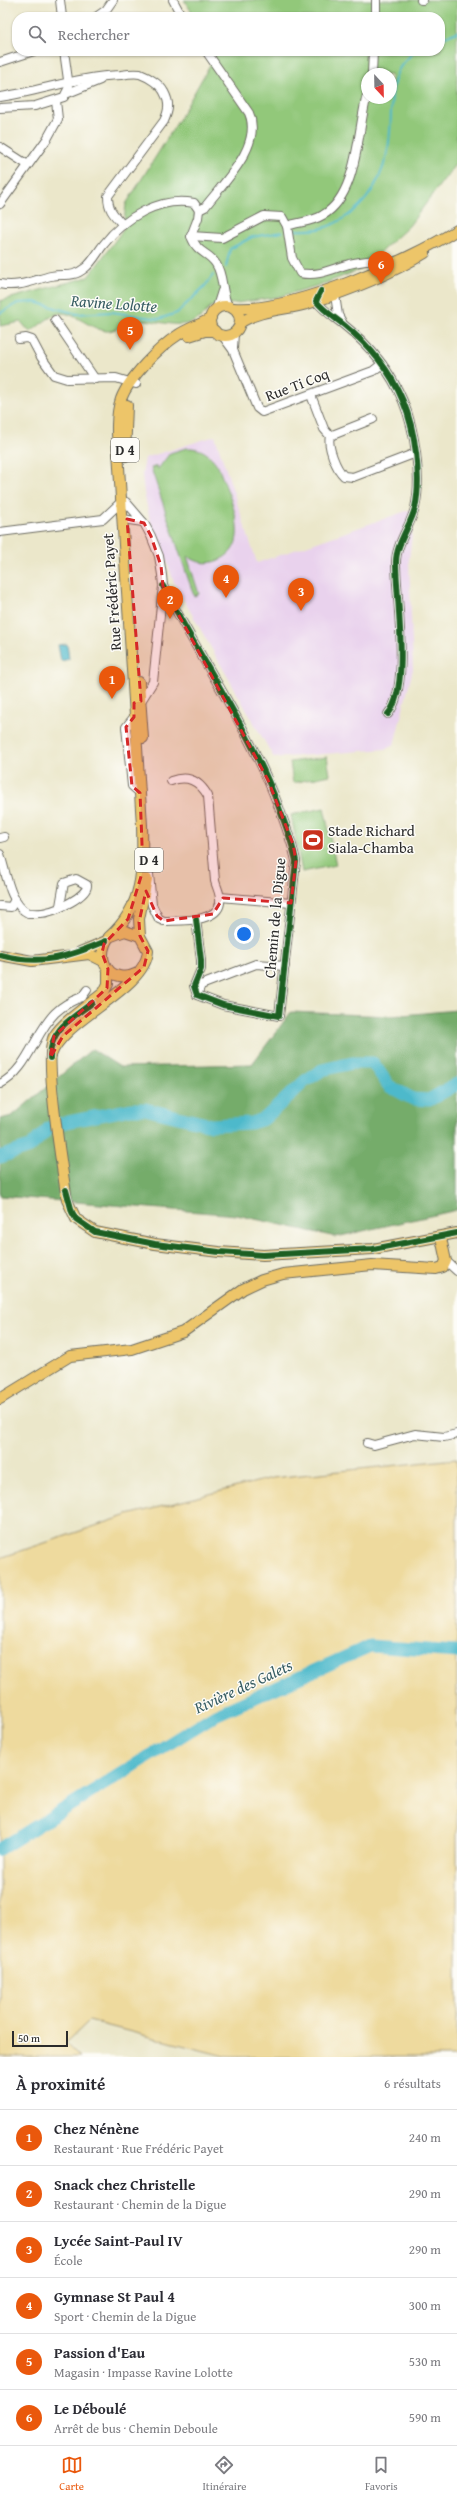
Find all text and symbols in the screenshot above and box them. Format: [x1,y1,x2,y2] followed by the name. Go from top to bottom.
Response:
[12,12,445,56] search box
[26,23,48,45] icon: search
[58,24,130,45] text: Rechercher
[361,68,397,104] north arrow
[368,251,394,284] pin: 6
[69,288,159,318] water label: Ravine Lolotte
[117,317,143,350] pin: 5
[262,363,332,406] street label: Rue Ti Coq
[111,438,139,462] road number: D 4
[97,532,126,651] street label: Rue Frédéric Payet
[213,565,239,598] pin: 4
[288,578,314,611] pin: 3
[157,586,183,619] pin: 2
[99,666,125,699] pin: 1
[328,820,415,858] place label: Stade Richard Siala-Chamba
[300,827,326,853] sports icon: Stade Richard Siala-Chamba
[135,848,163,872] road number: D 4
[259,857,290,979] street label: Chemin de la Digue
[234,924,254,944] your location
[189,1653,296,1720] water label: Rivière des Galets
[12,2029,68,2048] scale bar
[18,2030,40,2046] text: 50 m
[16,2071,105,2096] text: À proximité
[384,2074,441,2093] text: 6 résultats
[54,2118,139,2139] text: Chez Nénène
[26,2128,32,2147] text: 1
[409,2128,441,2147] text: 240 m
[54,2139,224,2158] text: Restaurant · Rue Frédéric Payet
[54,2174,195,2195] text: Snack chez Christelle
[26,2184,32,2203] text: 2
[409,2184,441,2203] text: 290 m
[54,2195,226,2214] text: Restaurant · Chemin de la Digue
[54,2230,183,2251] text: Lycée Saint-Paul IV
[26,2240,32,2259] text: 3
[409,2240,441,2259] text: 290 m
[54,2251,83,2270] text: École
[54,2286,175,2307] text: Gymnase St Paul 4
[26,2296,32,2315] text: 4
[409,2296,441,2315] text: 300 m
[54,2307,196,2326] text: Sport · Chemin de la Digue
[54,2342,145,2363] text: Passion d'Eau
[26,2352,32,2371] text: 5
[409,2352,441,2371] text: 530 m
[54,2363,233,2382] text: Magasin · Impasse Ravine Lolotte
[54,2398,126,2419] text: Le Déboulé
[26,2408,32,2427] text: 6
[409,2408,441,2427] text: 590 m
[54,2419,218,2438] text: Arrêt de bus · Chemin Deboule
[59,2454,84,2494] tab: Carte
[202,2454,246,2494] tab: Itinéraire
[365,2454,398,2494] tab: Favoris

